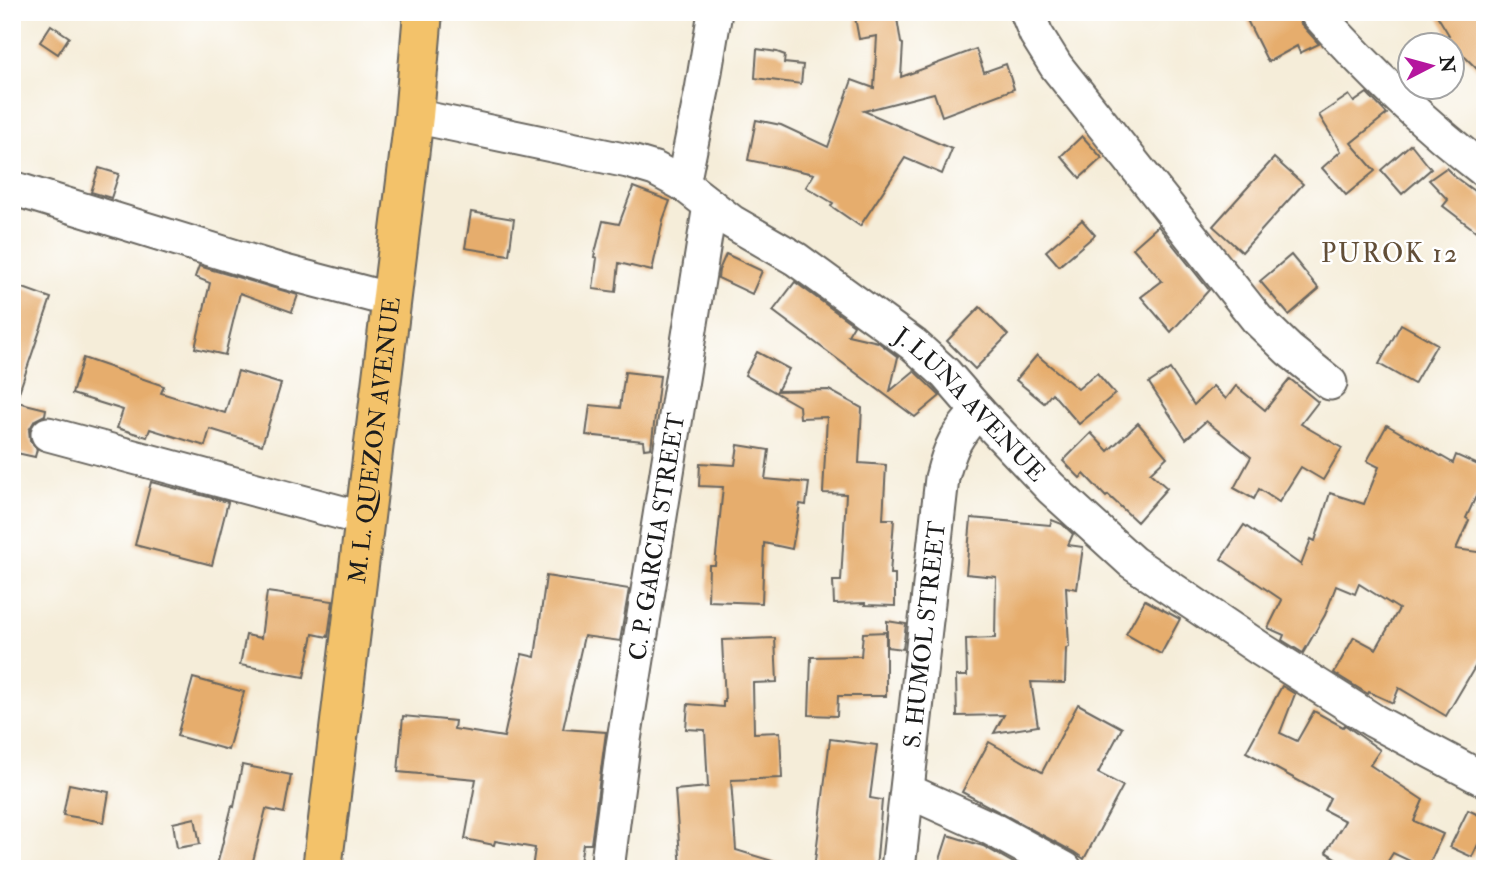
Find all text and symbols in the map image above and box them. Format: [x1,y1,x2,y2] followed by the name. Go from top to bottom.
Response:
[1396,32,1466,102] north arrow
[1434,54,1460,75] text: N
[1321,238,1459,270] district label: PUROK 12
[342,295,407,585] street label: M. L. QUEZON AVENUE
[887,320,1052,488] street label: J. LUNA AVENUE
[621,411,692,663] street label: C. P. GARCIA STREET
[896,519,953,750] street label: S. HUMOL STREET

